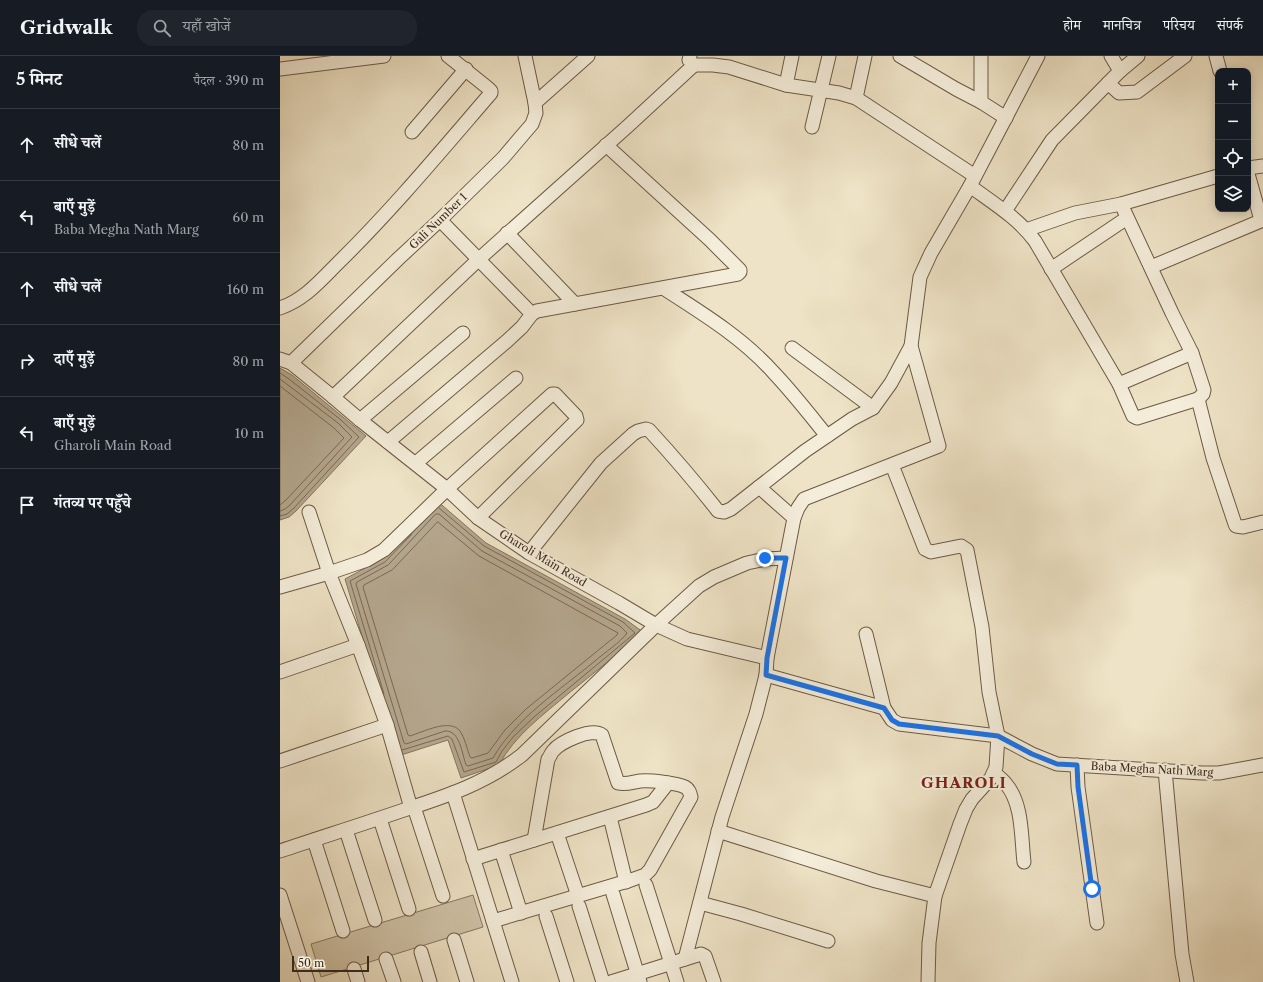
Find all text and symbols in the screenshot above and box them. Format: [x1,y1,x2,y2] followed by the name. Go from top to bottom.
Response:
[137,10,417,46] search box
[20,16,113,39] text: Gridwalk
[183,16,230,35] text: यहाँ खोजें
[1063,16,1081,34] text: होम
[1103,16,1141,34] text: मानचित्र
[1163,16,1195,34] text: परिचय
[1217,16,1243,34] text: संपर्क
[151,17,173,39] icon: search
[1215,68,1251,212] map controls
[1215,68,1251,104] button: +
[16,69,62,89] text: 5 मिनट
[194,72,264,88] text: पैदल · 390 m
[1215,104,1251,140] button: −
[54,133,101,152] text: सीधे चलें
[16,134,38,156] icon: ahead
[232,137,264,153] text: 80 m
[1215,140,1251,176] button: locate
[1215,176,1251,212] button: layers
[406,190,470,252] street label: Gali Number 1
[54,197,95,216] text: बाएँ मुड़ें
[16,206,38,228] icon: left
[233,209,264,225] text: 60 m
[54,221,199,237] text: Baba Megha Nath Marg
[54,277,101,296] text: सीधे चलें
[16,278,38,300] icon: ahead
[227,281,264,297] text: 160 m
[54,349,94,368] text: दाएँ मुड़ें
[16,350,38,372] icon: right
[232,353,264,369] text: 80 m
[54,413,95,432] text: बाएँ मुड़ें
[16,422,38,444] icon: left
[235,425,264,441] text: 10 m
[54,437,172,453] text: Gharoli Main Road
[54,493,131,512] text: गंतव्य पर पहुँचे
[16,494,38,516] icon: arrive
[497,526,590,590] street label: Gharoli Main Road
[756,549,774,567] route end
[1090,759,1214,779] street label: Baba Megha Nath Marg
[921,773,1007,792] district label: GHAROLI
[1083,880,1101,898] route start
[292,954,369,973] scale bar
[298,956,324,970] text: 50 m

